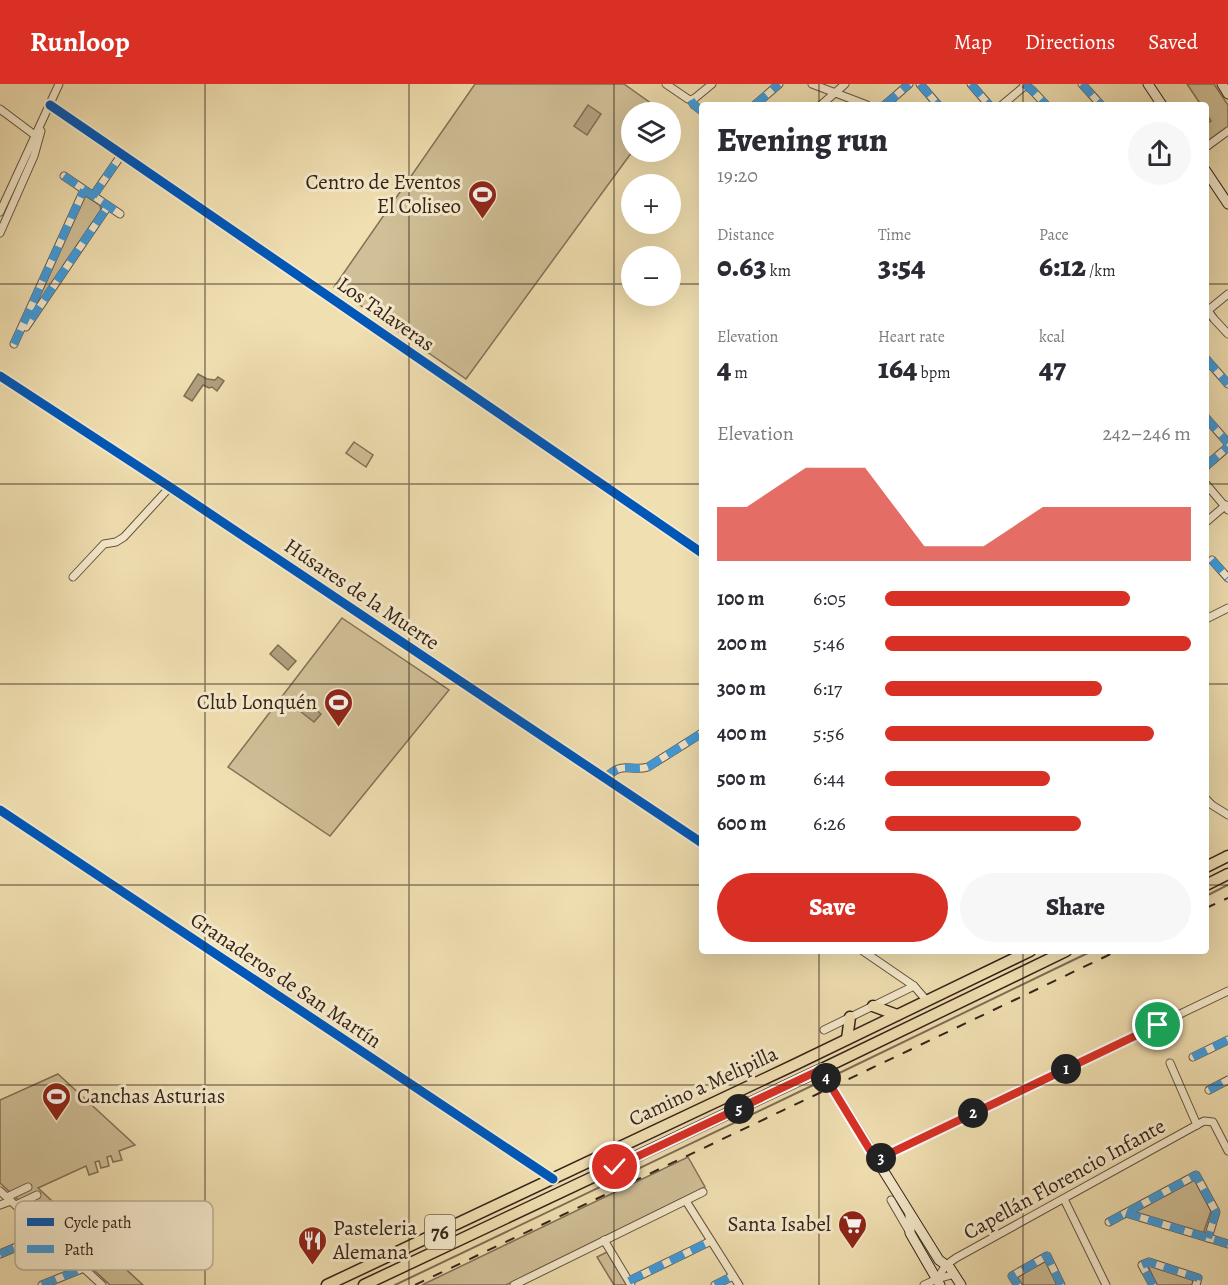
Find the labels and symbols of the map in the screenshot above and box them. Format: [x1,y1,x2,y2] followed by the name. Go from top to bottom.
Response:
[306,168,461,220] place label: Centro de Eventos El Coliseo
[466,178,498,220] sports icon: Centro de Eventos El Coliseo
[332,270,440,358] street label: Los Talaveras
[279,532,445,656] street label: Húsares de la Muerte
[322,686,354,728] sports icon: Club Lonquén
[197,688,317,716] place label: Club Lonquén
[185,906,387,1054] street label: Granaderos de San Martín
[1132,999,1183,1050] pin
[624,1039,782,1133] street label: Camino a Melipilla
[1051,1054,1081,1084] pin: 1
[811,1063,841,1093] pin: 4
[40,1080,72,1122] sports icon: Canchas Asturias
[77,1082,225,1110] place label: Canchas Asturias
[724,1094,754,1124] pin: 5
[958,1098,988,1128] pin: 2
[958,1112,1170,1246] street label: Capellán Florencio Infante
[589,1141,640,1192] pin
[866,1143,896,1173] pin: 3
[15,1201,213,1270] legend
[836,1208,868,1250] supermarket icon: Santa Isabel
[728,1210,831,1238] place label: Santa Isabel
[64,1212,132,1234] text: Cycle path
[332,1214,417,1266] place label: Pasteleria Alemana
[425,1215,455,1249] road number: 76
[296,1224,328,1266] restaurant icon: Pasteleria Alemana
[64,1239,94,1261] text: Path

